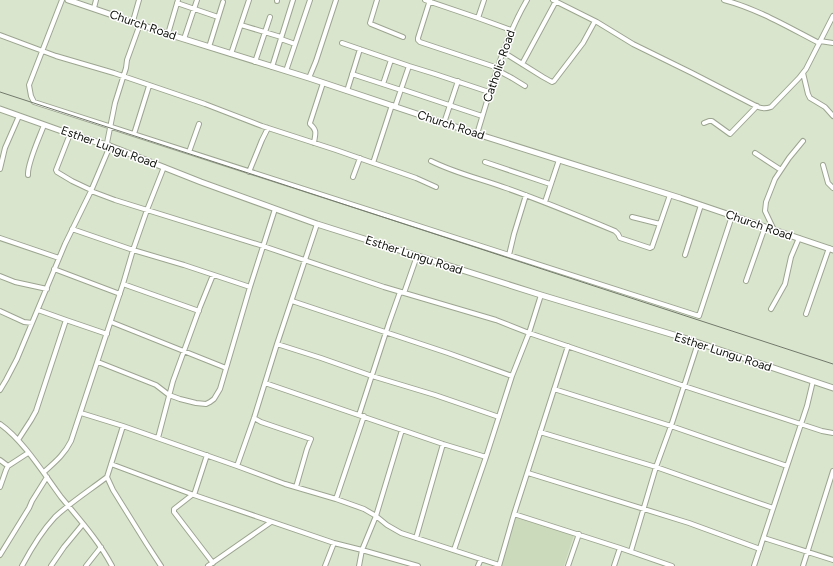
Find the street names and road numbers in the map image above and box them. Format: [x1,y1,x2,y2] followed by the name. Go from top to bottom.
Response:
[108,7,178,43] street label: Church Road
[480,28,518,104] street label: Catholic Road
[416,108,486,142] street label: Church Road
[59,123,159,171] street label: Esther Lungu Road
[724,207,794,243] street label: Church Road
[364,233,464,277] street label: Esther Lungu Road
[673,330,773,374] street label: Esther Lungu Road

